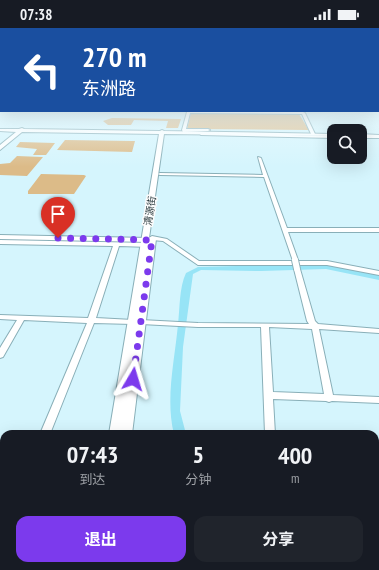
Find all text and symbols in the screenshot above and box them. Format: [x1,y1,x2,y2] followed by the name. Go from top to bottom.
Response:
[20,5,52,24] text: 07:38
[82,38,146,75] text: 270 m
[16,44,68,96] icon: left
[82,77,136,100] text: 东洲路
[327,124,367,164] map controls
[327,124,367,164] button: search
[141,195,159,227] street label: 清源街
[41,197,75,238] pin
[47,203,69,225] icon: arrive
[112,358,154,400] position arrow
[67,439,119,470] text: 07:43
[193,439,204,470] text: 5
[278,440,312,471] text: 400
[291,470,299,487] text: m
[80,471,106,488] text: 到达
[185,471,211,488] text: 分钟
[16,516,186,562] button: 退出
[194,516,363,562] button: 分享

